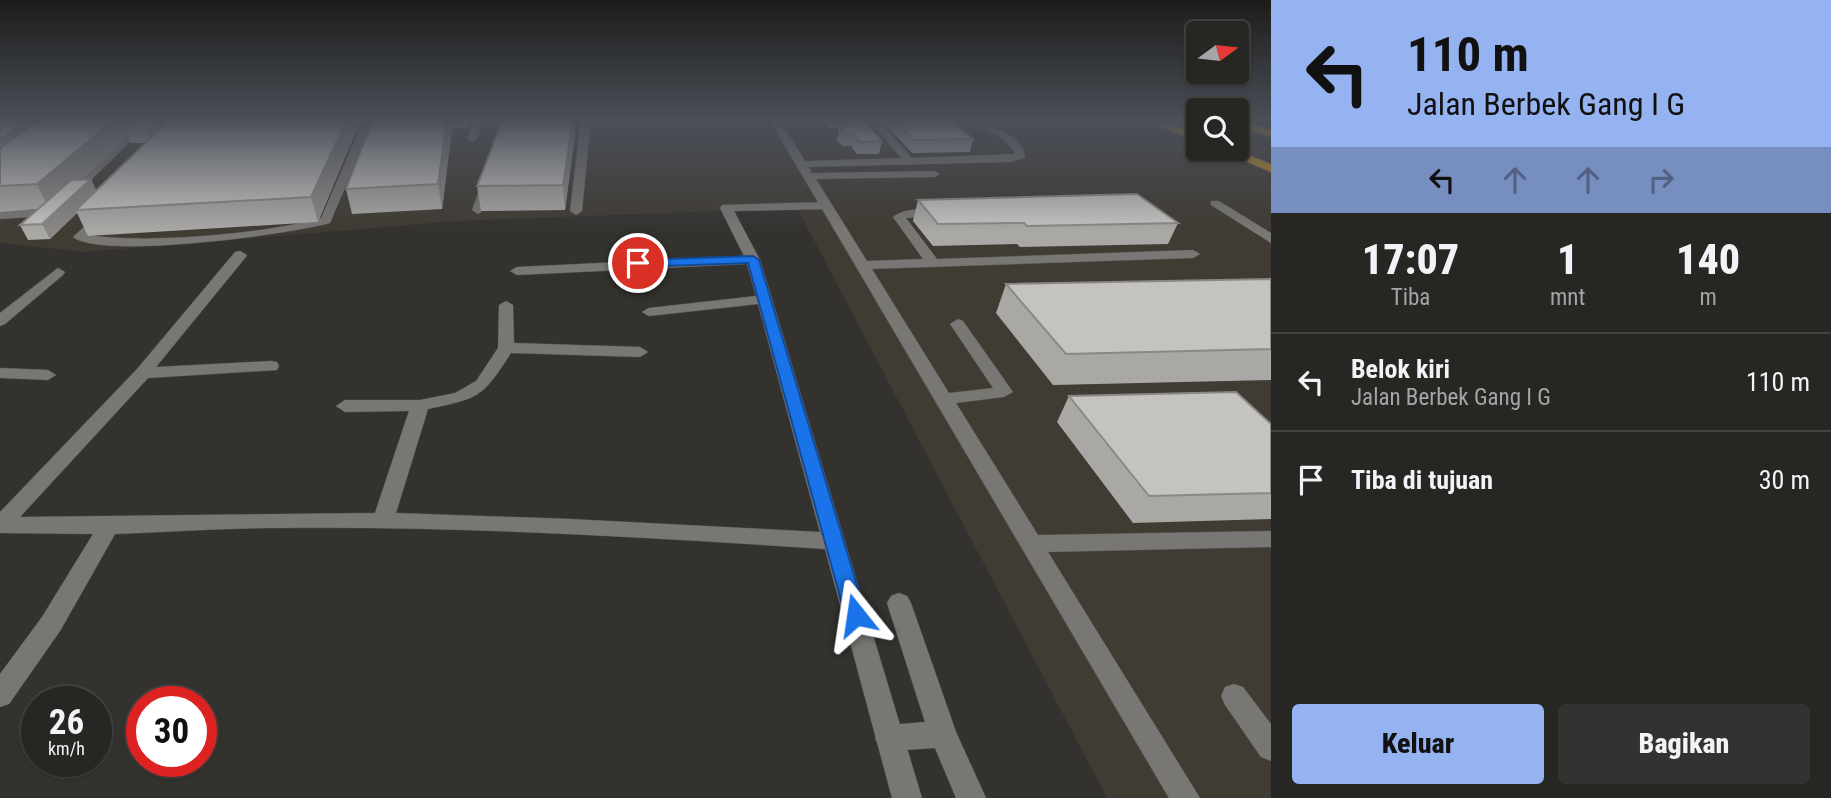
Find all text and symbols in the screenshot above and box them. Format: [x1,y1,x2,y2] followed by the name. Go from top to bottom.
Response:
[1186,21,1250,84] north arrow
[1186,21,1249,161] map controls
[1407,26,1529,83] text: 110 m
[1292,28,1383,119] icon: left
[1407,85,1685,123] text: Jalan Berbek Gang I G
[1186,98,1249,161] button: search
[1423,161,1461,199] icon: left
[1496,161,1534,199] icon: ahead
[1569,161,1607,199] icon: ahead
[1642,161,1680,199] icon: right
[608,233,668,293] pin
[1362,235,1459,284] text: 17:07
[1557,235,1578,284] text: 1
[1676,235,1740,284] text: 140
[619,244,657,282] icon: arrive
[1391,284,1430,311] text: Tiba
[1550,284,1585,311] text: mnt
[1699,284,1717,311] text: m
[1351,354,1450,384] text: Belok kiri
[1292,363,1330,401] icon: left
[1746,367,1810,397] text: 110 m
[1351,384,1551,411] text: Jalan Berbek Gang I G
[1292,461,1330,499] icon: arrive
[1351,465,1493,495] text: Tiba di tujuan
[1759,465,1810,495] text: 30 m
[819,578,893,652] position arrow
[126,686,217,777] speed limit sign: 30
[49,702,84,743] text: 26
[1292,704,1544,784] button: Keluar
[1558,704,1810,784] button: Bagikan
[48,738,85,759] text: km/h

